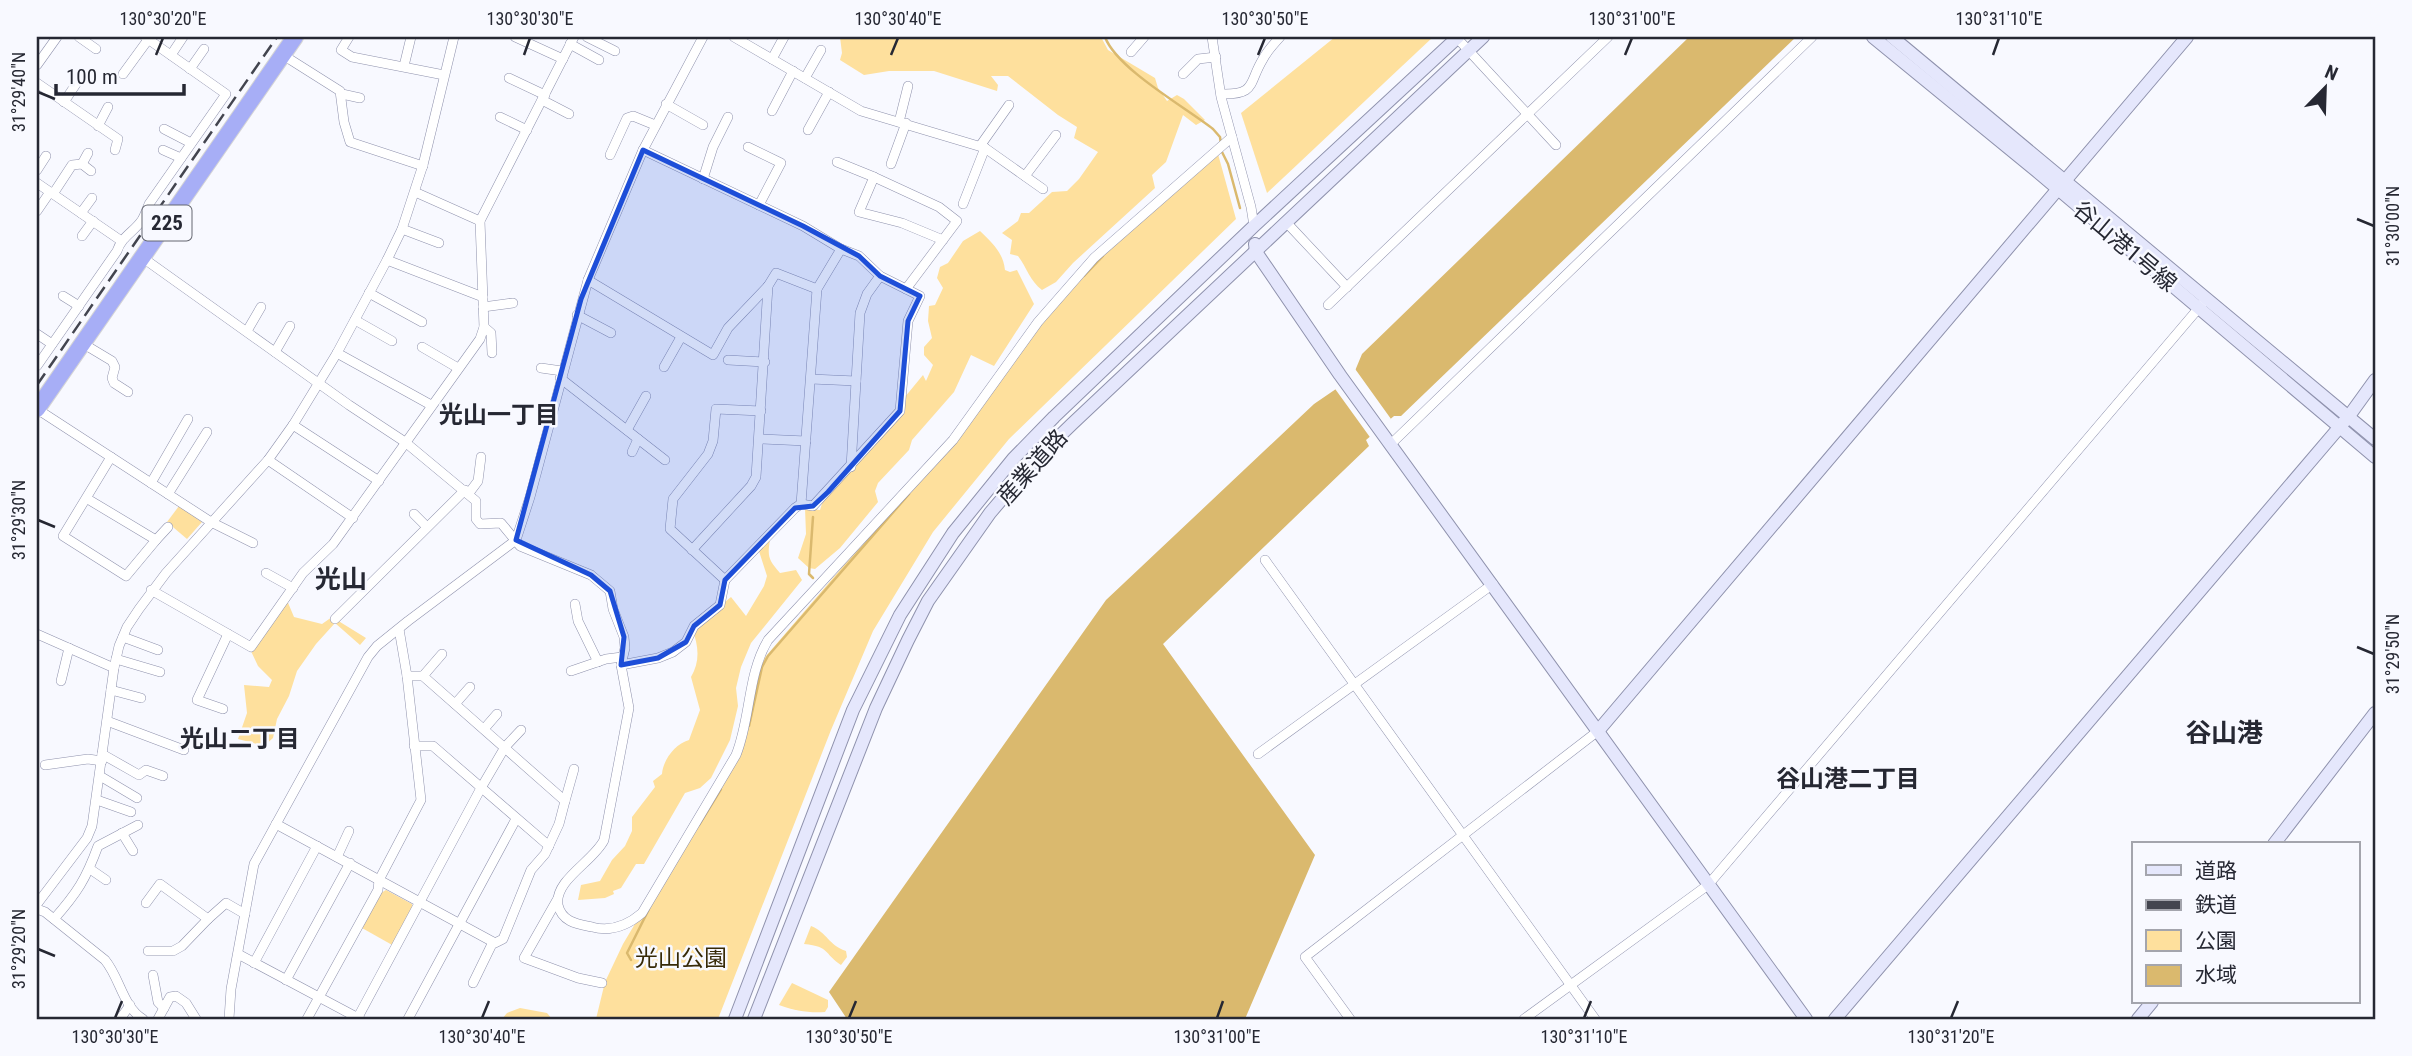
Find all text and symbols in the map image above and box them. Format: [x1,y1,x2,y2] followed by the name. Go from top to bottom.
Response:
[120,8,206,29] text: 130°30'20"E
[487,8,573,29] text: 130°30'30"E
[855,8,941,29] text: 130°30'40"E
[1222,8,1308,29] text: 130°30'50"E
[1589,8,1675,29] text: 130°31'00"E
[1956,8,2042,29] text: 130°31'10"E
[8,52,29,132] text: 31°29'40"N
[56,52,184,96] scale bar
[2290,52,2360,122] north arrow
[2322,60,2341,86] text: N
[66,65,118,89] text: 100 m
[2382,186,2403,266] text: 31°30'00"N
[2068,195,2182,297] street label: 谷山港1号線
[142,206,192,241] road number: 225
[439,401,559,429] district label: 光山一丁目
[992,424,1073,511] street label: 産業道路
[8,480,29,560] text: 31°29'30"N
[315,564,367,594] district label: 光山
[2382,614,2403,694] text: 31°29'50"N
[2185,718,2263,748] district label: 谷山港
[180,725,300,753] district label: 光山二丁目
[1776,765,1920,793] district label: 谷山港二丁目
[2132,842,2360,1004] legend
[2195,859,2237,883] text: 道路
[2195,893,2237,917] text: 鉄道
[8,909,29,989] text: 31°29'20"N
[2195,929,2237,953] text: 公園
[635,945,727,972] park label: 光山公園
[2195,963,2237,987] text: 水域
[72,1026,158,1047] text: 130°30'30"E
[439,1026,525,1047] text: 130°30'40"E
[806,1026,892,1047] text: 130°30'50"E
[1174,1026,1260,1047] text: 130°31'00"E
[1541,1026,1627,1047] text: 130°31'10"E
[1908,1026,1994,1047] text: 130°31'20"E

